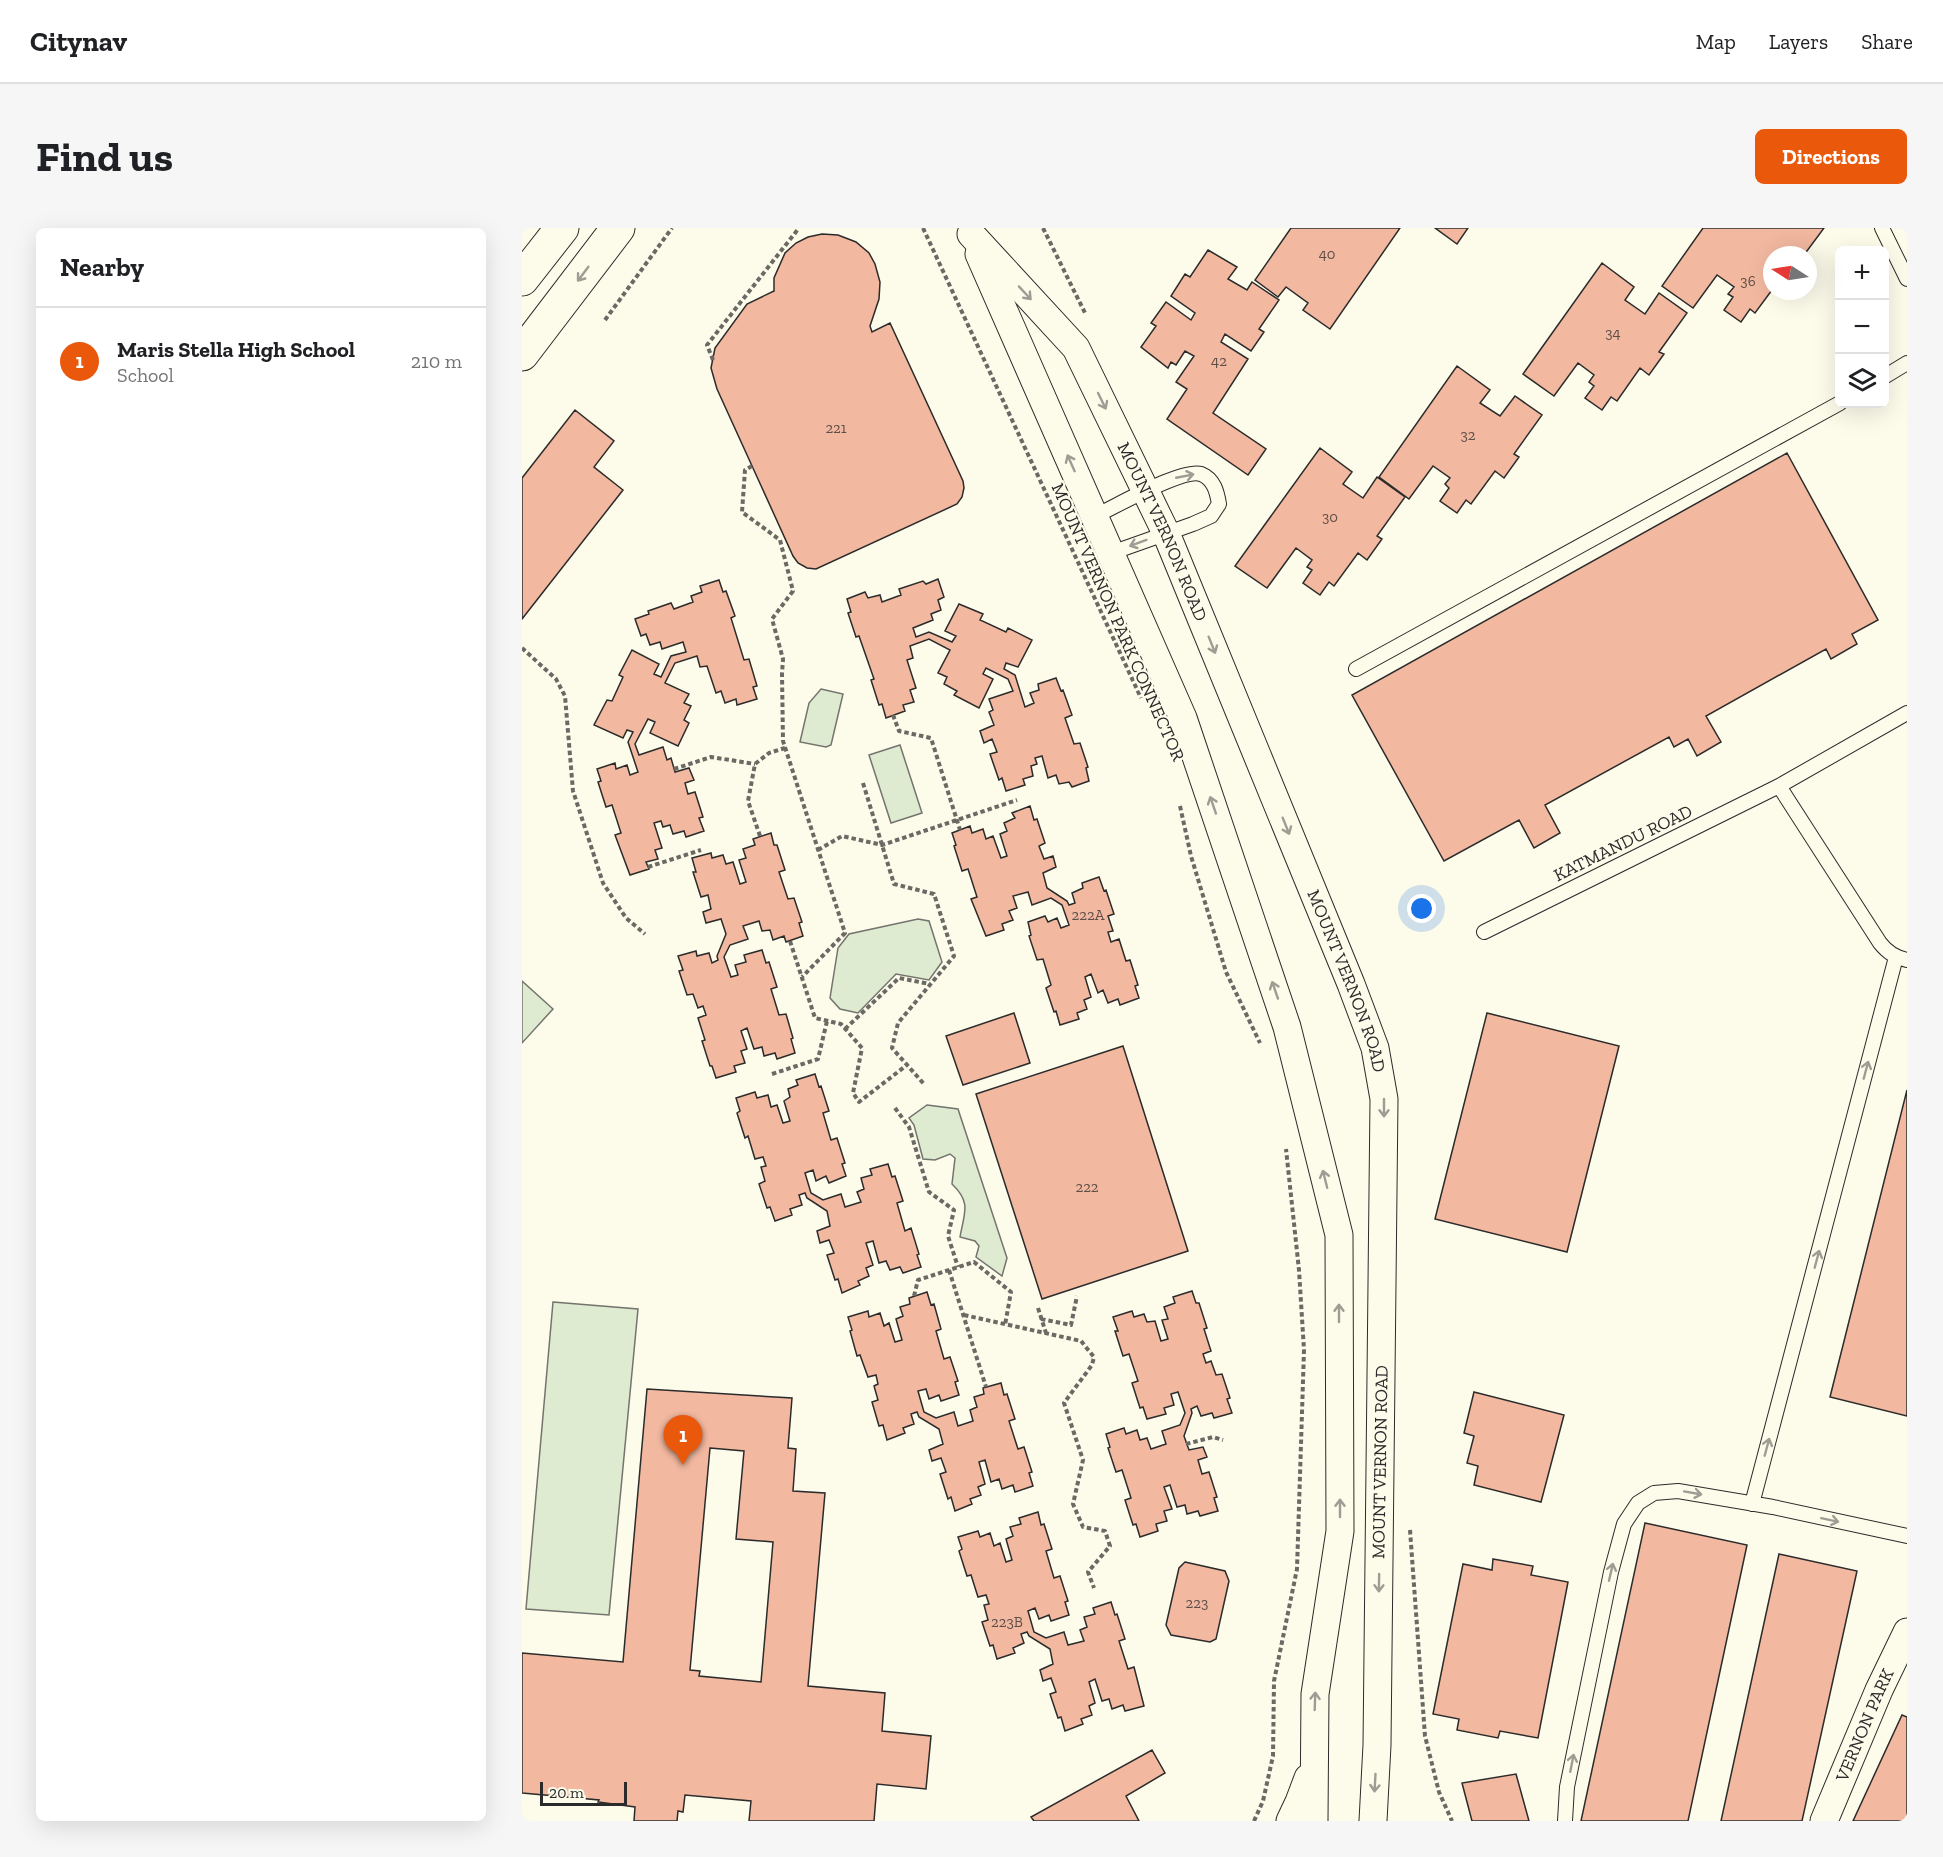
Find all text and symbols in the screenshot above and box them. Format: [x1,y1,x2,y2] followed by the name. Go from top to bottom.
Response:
[30,25,127,58] text: Citynav
[1696,29,1736,54] text: Map
[1769,29,1828,54] text: Layers
[1861,29,1913,54] text: Share
[1755,129,1907,184] button: Directions
[36,131,173,182] text: Find us
[1319,245,1335,263] house number: 40
[1763,246,1817,300] north arrow
[1835,246,1889,408] map controls
[1835,246,1889,300] button: +
[60,251,144,283] text: Nearby
[576,266,589,282] one-way arrow
[1740,272,1756,290] house number: 36
[1017,285,1032,300] one-way arrow
[1835,300,1889,354] button: −
[1605,324,1621,342] house number: 34
[117,336,355,363] text: Maris Stella High School
[75,349,84,373] text: 1
[411,349,462,373] text: 210 m
[1211,352,1227,370] house number: 42
[1835,354,1889,408] button: layers
[117,363,174,387] text: School
[1096,391,1108,409] one-way arrow
[825,419,847,437] house number: 221
[1460,426,1476,444] house number: 32
[1113,439,1212,624] street label: MOUNT VERNON ROAD
[1065,454,1076,472] one-way arrow
[1174,470,1194,481] one-way arrow
[1047,480,1189,764] street label: MOUNT VERNON PARK CONNECTOR
[1322,508,1338,526] house number: 30
[1130,538,1148,549] one-way arrow
[1207,636,1218,654] one-way arrow
[1206,796,1217,815] one-way arrow
[1550,800,1696,886] street label: KATMANDU ROAD
[1281,816,1292,834] one-way arrow
[1302,886,1390,1074] street label: MOUNT VERNON ROAD
[1407,894,1436,923] your location
[1072,906,1105,924] house number: 222A
[1269,981,1280,1000] one-way arrow
[1861,1061,1873,1080] one-way arrow
[1378,1097,1390,1117] one-way arrow
[1318,1169,1330,1188] one-way arrow
[1075,1178,1099,1196] house number: 222
[1811,1250,1823,1269] one-way arrow
[1333,1303,1345,1323] one-way arrow
[1367,1365,1393,1559] street label: MOUNT VERNON ROAD
[664,1416,702,1465] pin: 1
[1762,1438,1773,1457] one-way arrow
[1683,1488,1702,1499] one-way arrow
[1334,1498,1346,1518] one-way arrow
[1820,1514,1839,1526] one-way arrow
[1605,1563,1617,1582] one-way arrow
[1373,1572,1384,1592] one-way arrow
[1186,1594,1208,1612] house number: 223
[991,1613,1023,1631] house number: 223B
[1830,1665,1899,1786] street label: VERNON PARK
[1309,1691,1320,1711] one-way arrow
[1567,1754,1578,1773] one-way arrow
[1369,1772,1380,1792] one-way arrow
[540,1779,627,1806] scale bar
[549,1783,584,1802] text: 20 m

